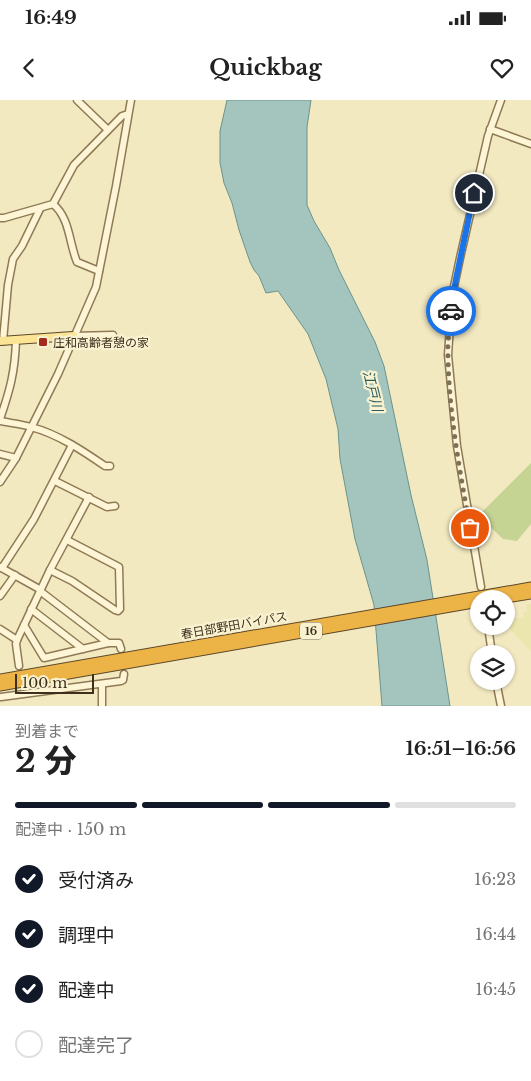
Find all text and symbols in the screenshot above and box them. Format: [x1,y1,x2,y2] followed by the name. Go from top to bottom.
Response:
[25,6,77,29] text: 16:49
[15,54,43,82] icon: back
[209,54,322,81] text: Quickbag
[488,54,516,82] icon: heart
[453,172,495,214] pin
[460,179,488,207] icon: home
[426,286,476,336] courier
[437,297,465,325] icon: car
[53,335,149,350] place label: 庄和高齢者憩の家
[37,336,49,348] marker: 庄和高齢者憩の家
[359,368,387,415] water label: 江戸川
[449,507,491,549] pin
[456,514,484,542] icon: bag
[470,590,515,690] map controls
[470,590,515,635] button: locate
[180,608,288,642] street label: 春日部野田バイパス
[300,622,322,640] road number: 16
[470,645,515,690] button: layers
[15,671,94,694] scale bar
[22,674,67,692] text: 100 m
[15,721,79,741] text: 到着まで
[405,737,516,760] text: 16:51–16:56
[15,741,76,781] text: 2 分
[15,819,126,839] text: 配達中 · 150 m
[15,865,43,893] icon: check
[58,869,134,892] text: 受付済み
[474,869,516,889] text: 16:23
[15,920,43,948] icon: check
[58,924,115,947] text: 調理中
[475,924,516,944] text: 16:44
[15,975,43,1003] icon: check
[58,979,115,1002] text: 配達中
[476,979,516,999] text: 16:45
[58,1034,134,1057] text: 配達完了

